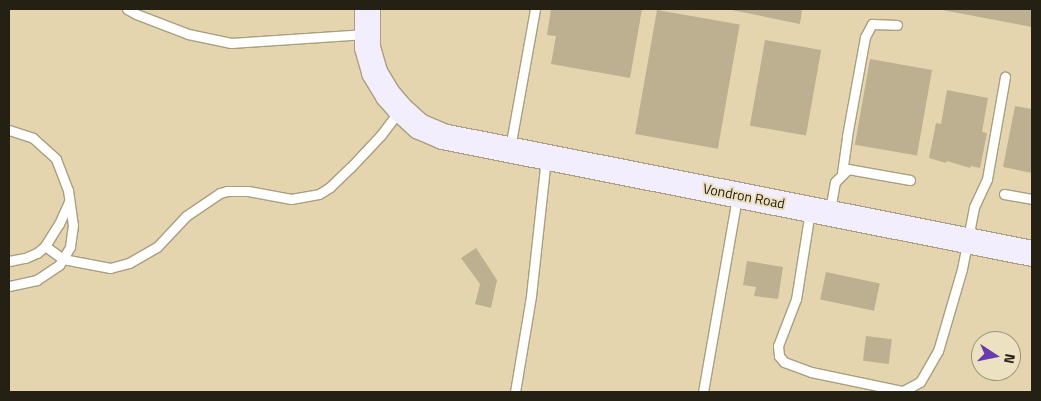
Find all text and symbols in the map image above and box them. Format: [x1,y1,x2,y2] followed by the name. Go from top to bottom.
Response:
[702,180,786,212] street label: Vondron Road
[971,331,1021,381] north arrow
[999,352,1021,366] text: N

